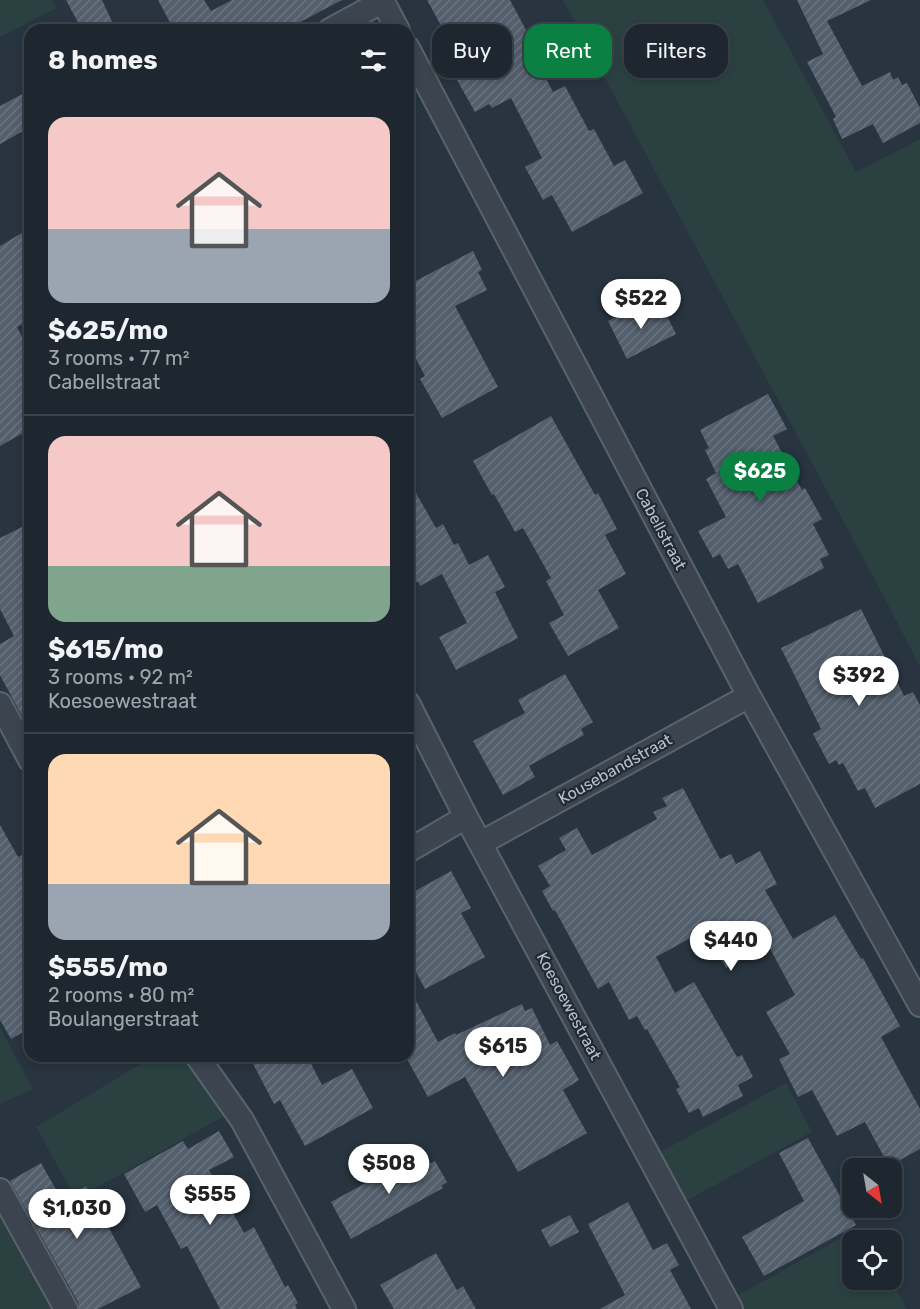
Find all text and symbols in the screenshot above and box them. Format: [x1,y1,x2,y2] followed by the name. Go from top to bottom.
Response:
[432,24,512,78] chip: Buy
[524,24,612,78] chip: Rent
[624,24,728,78] chip: Filters
[357,44,390,77] icon: filters
[48,45,158,76] text: 8 homes
[165,156,273,264] icon: home
[605,279,677,330] pin: $522
[615,286,667,310] text: $522
[48,315,168,346] text: $625/mo
[48,346,190,370] text: 3 rooms · 77 m²
[48,370,160,394] text: Cabellstraat
[724,452,796,503] pin: $625
[734,459,786,483] text: $625
[165,475,273,583] icon: home
[631,485,691,573] street label: Cabellstraat
[48,634,164,665] text: $615/mo
[823,656,895,707] pin: $392
[833,663,885,687] text: $392
[48,665,193,689] text: 3 rooms · 92 m²
[48,689,197,713] text: Koesoewestraat
[555,730,675,808] street label: Kousebandstraat
[165,793,273,901] icon: home
[695,921,767,972] pin: $440
[704,928,758,952] text: $440
[533,949,605,1063] street label: Koesoewestraat
[48,952,168,983] text: $555/mo
[48,983,194,1007] text: 2 rooms · 80 m²
[48,1007,199,1031] text: Boulangerstraat
[467,1027,539,1078] pin: $615
[479,1034,527,1058] text: $615
[353,1144,425,1195] pin: $508
[362,1151,416,1175] text: $508
[842,1158,902,1218] north arrow
[842,1158,902,1290] map controls
[174,1175,246,1226] pin: $555
[184,1182,236,1206] text: $555
[28,1189,126,1240] pin: $1,030
[42,1196,112,1220] text: $1,030
[842,1230,902,1290] button: locate

